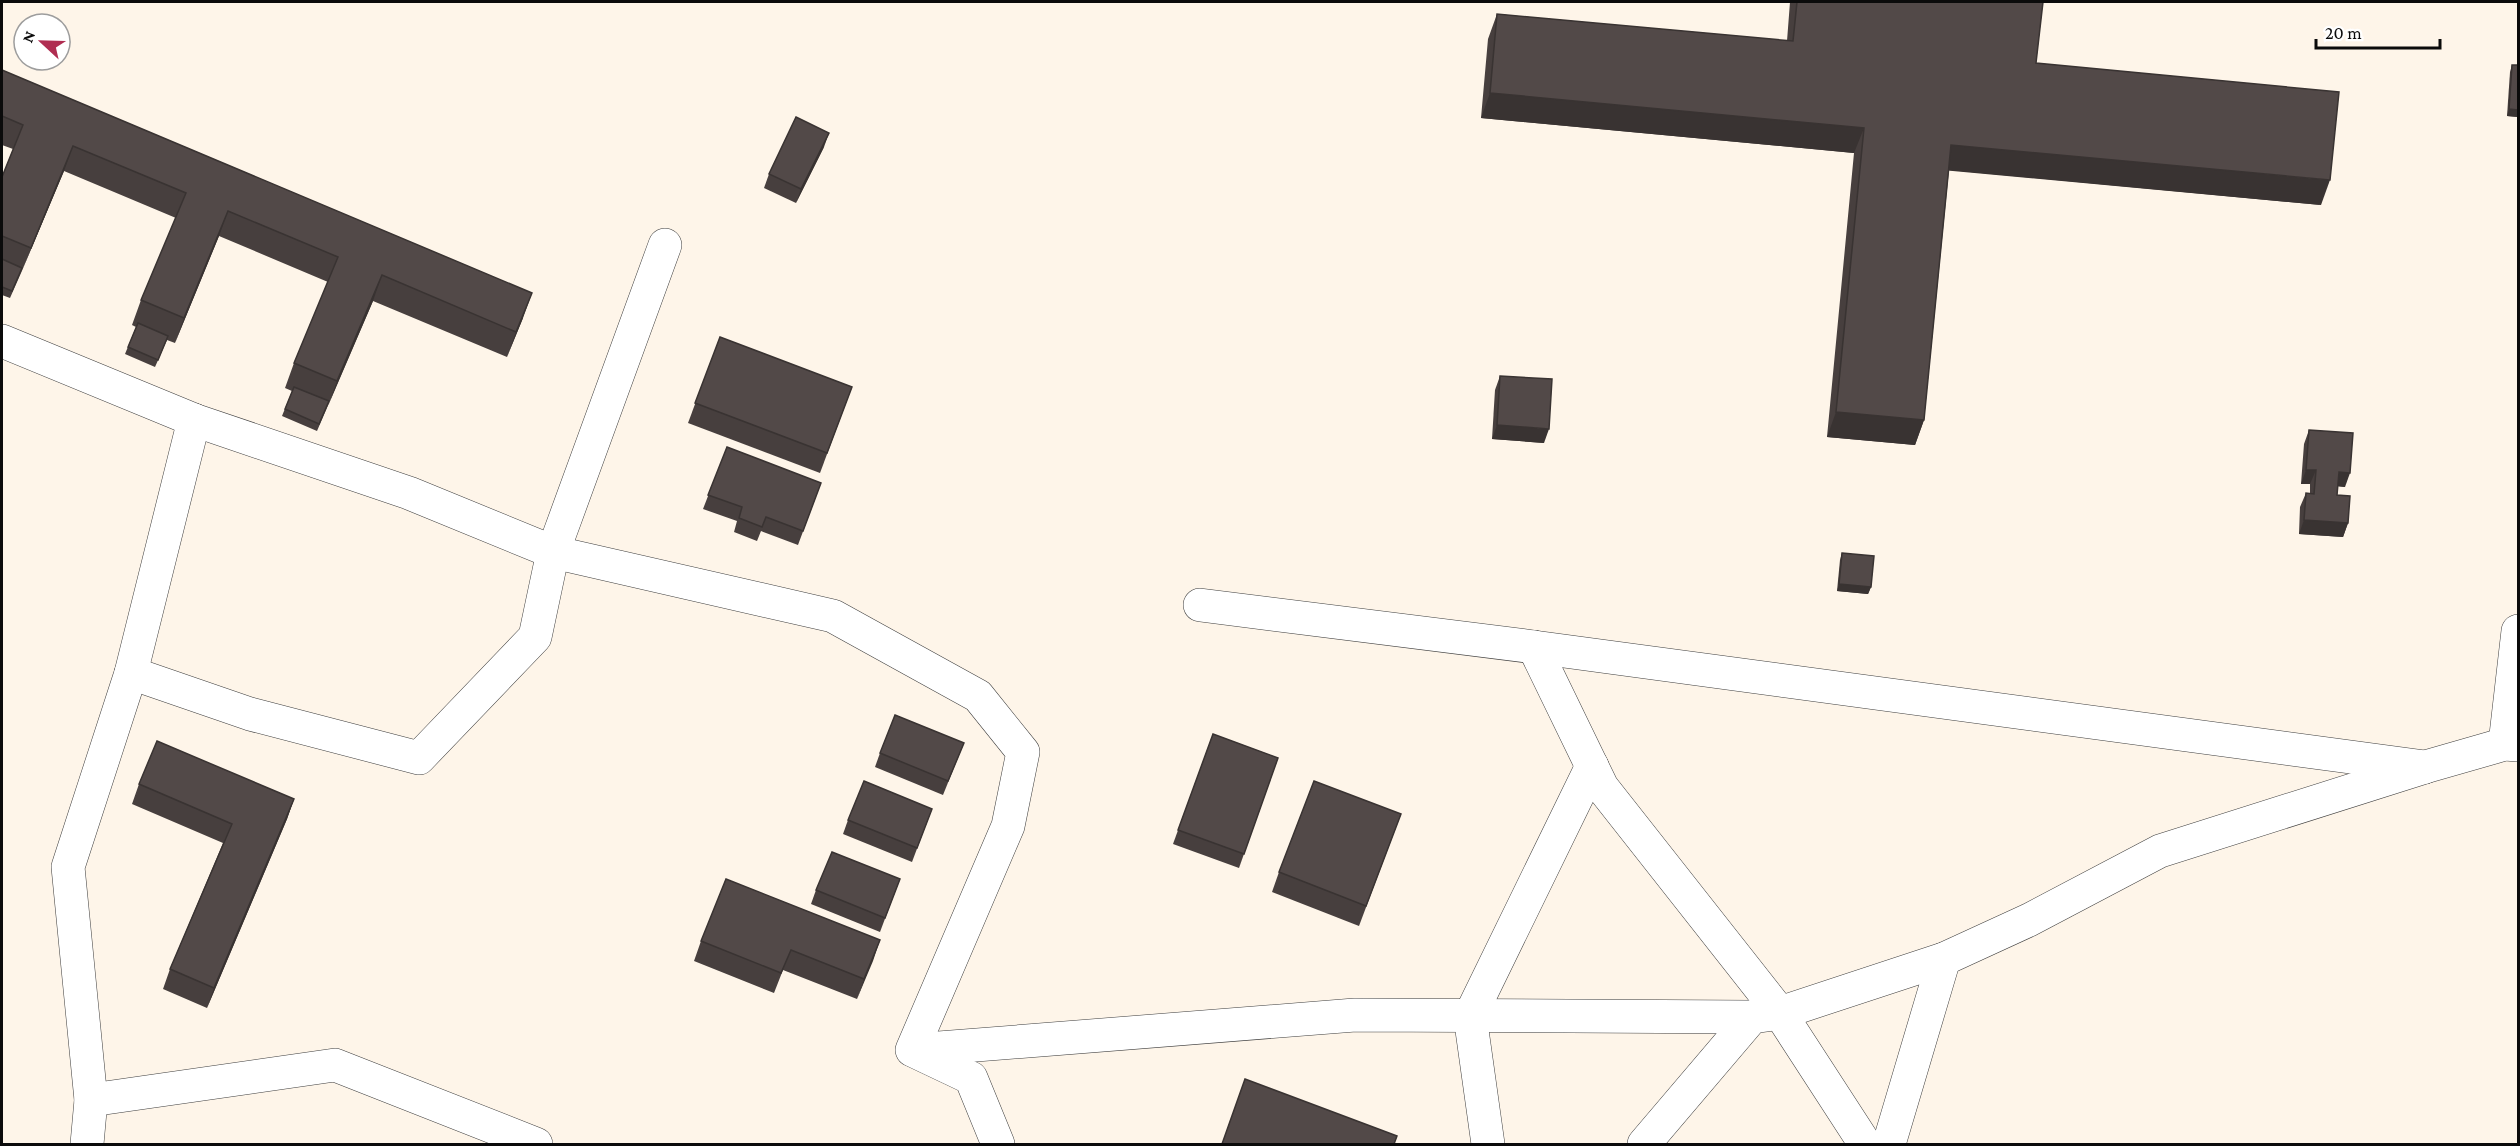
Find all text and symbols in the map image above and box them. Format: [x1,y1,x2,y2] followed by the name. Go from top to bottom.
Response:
[12,12,72,72] north arrow
[2316,12,2440,50] scale bar
[2325,23,2362,43] text: 20 m
[19,28,39,45] text: N

